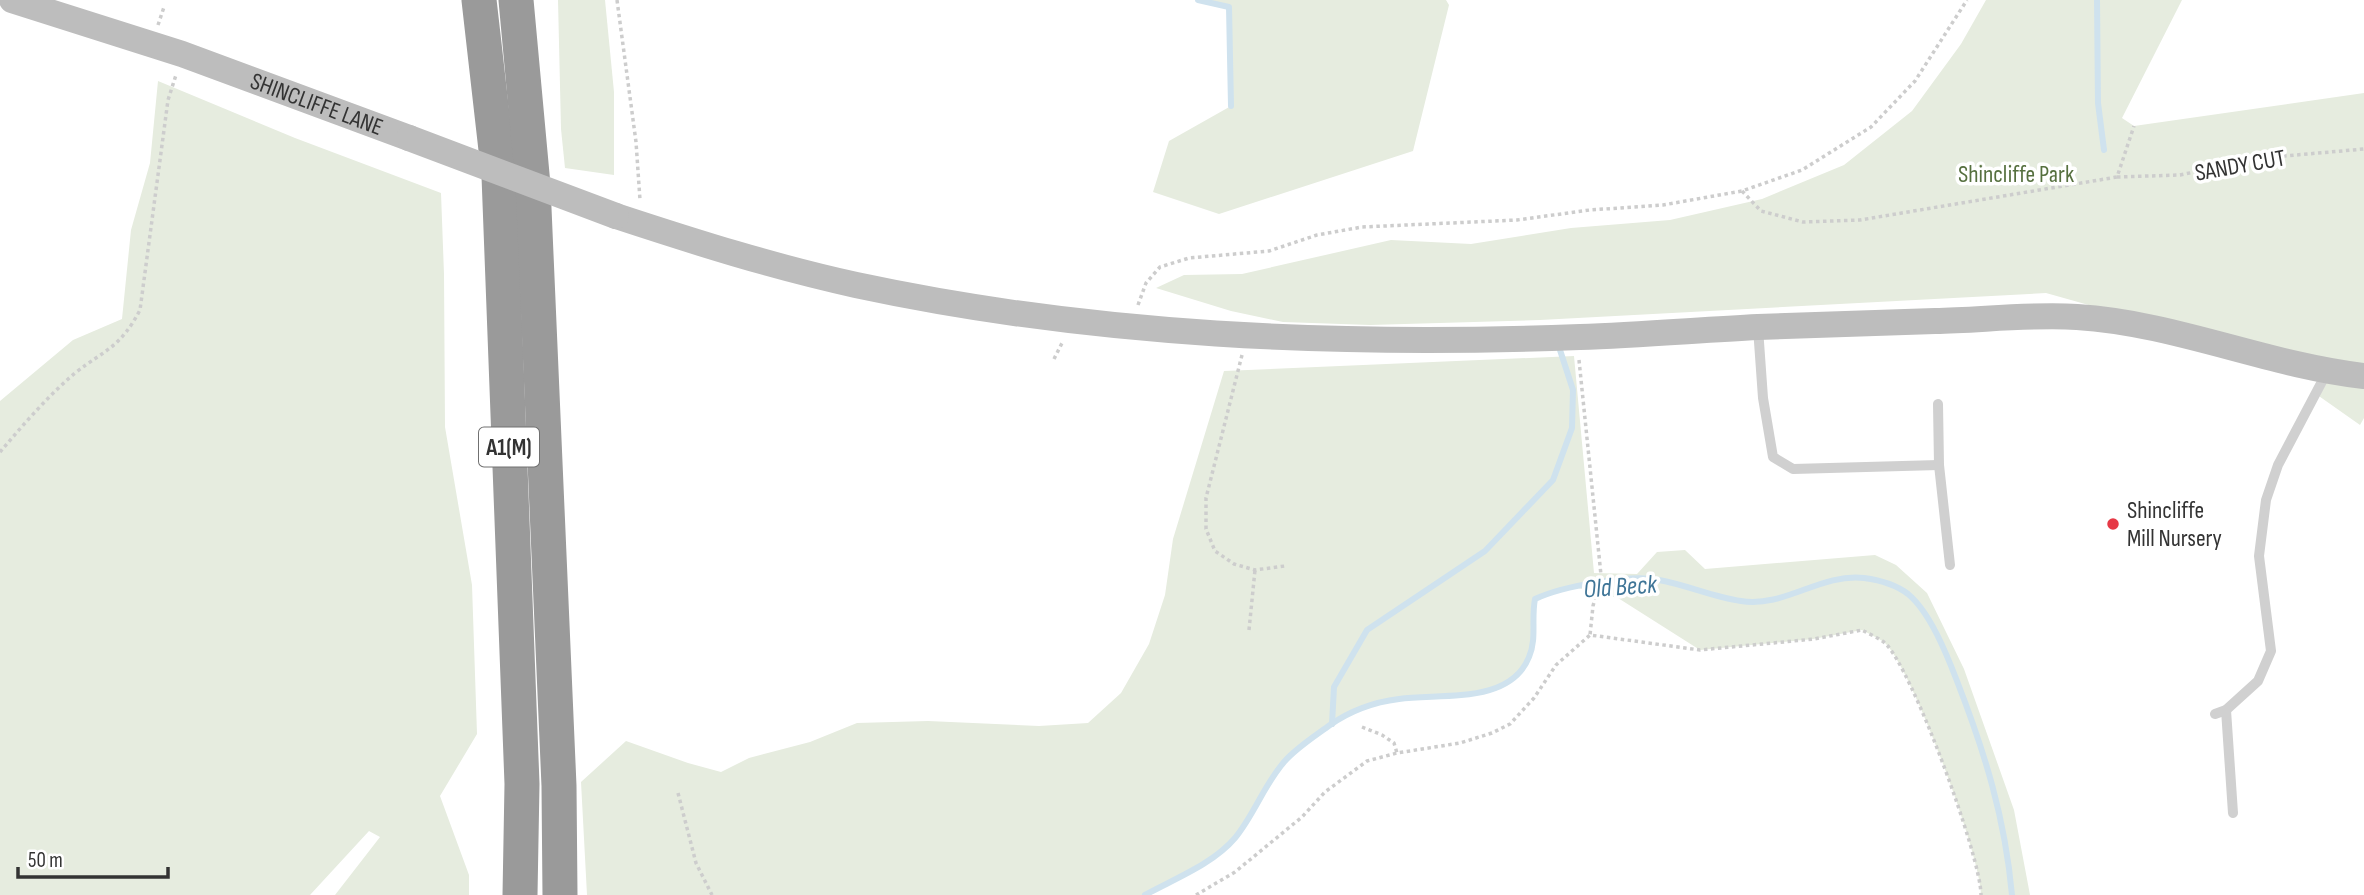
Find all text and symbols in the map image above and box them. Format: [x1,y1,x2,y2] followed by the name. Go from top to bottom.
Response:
[246,67,387,142] street label: SHINCLIFFE LANE
[2193,143,2288,188] street label: SANDY CUT
[1958,160,2074,189] park label: Shincliffe Park
[479,428,539,466] road number: A1(M)
[2127,496,2222,553] place label: Shincliffe Mill Nursery
[2105,516,2121,532] marker: Shincliffe Mill Nursery
[1582,569,1659,606] water label: Old Beck
[18,836,168,880] scale bar
[28,848,63,873] text: 50 m

